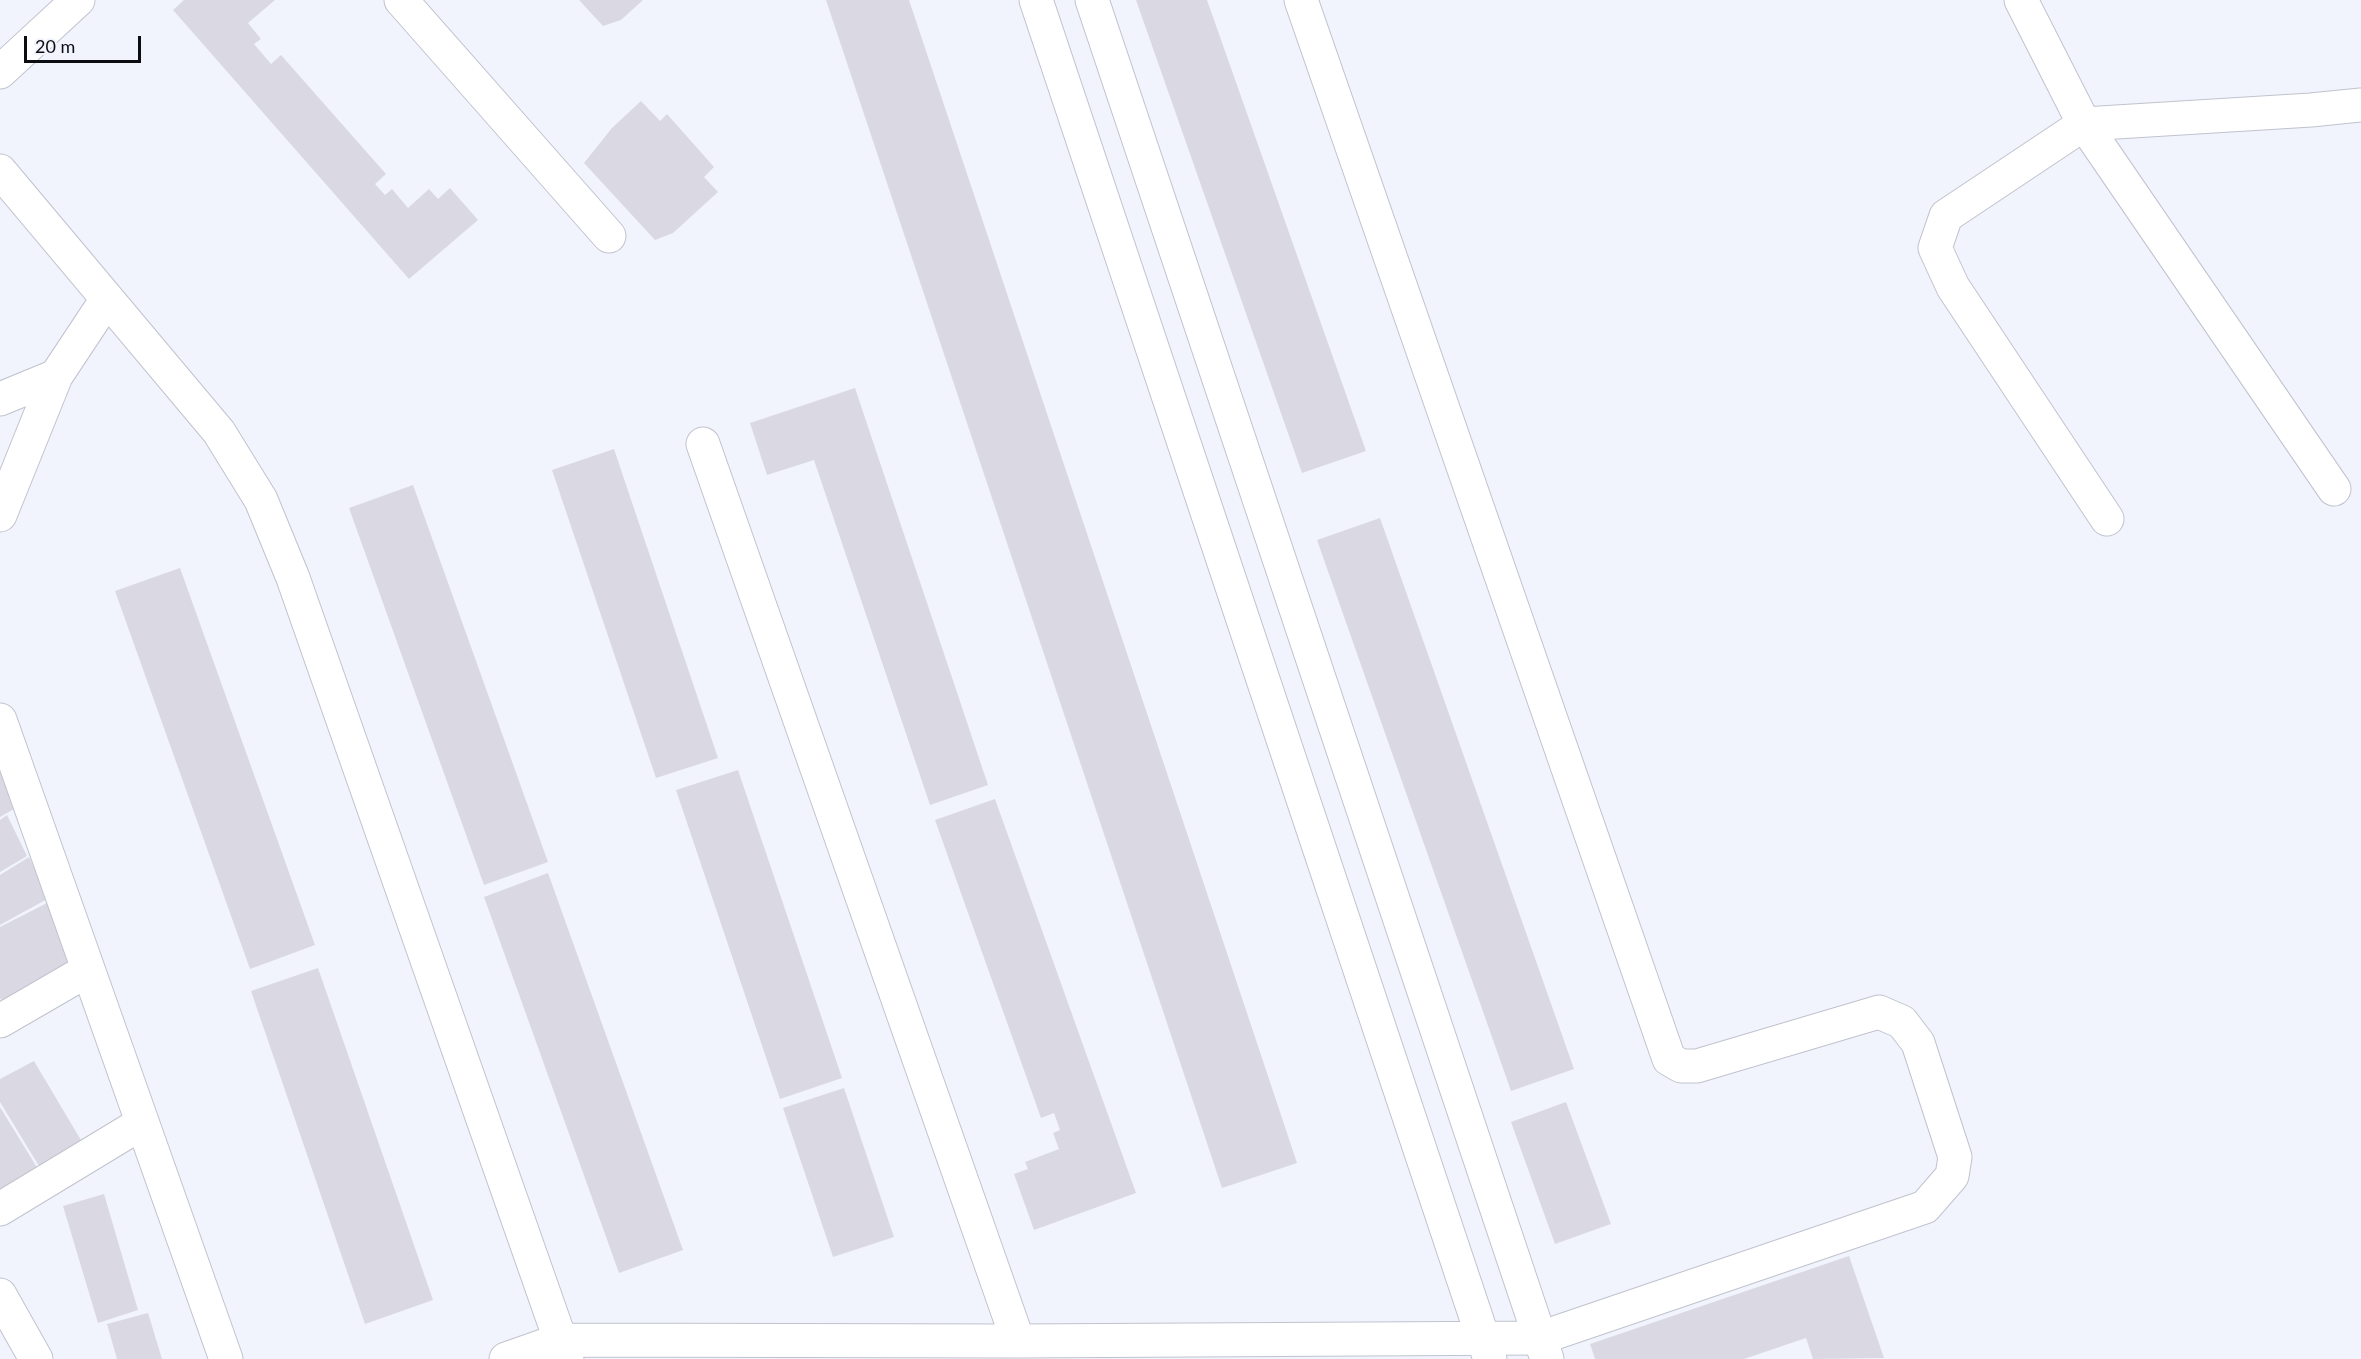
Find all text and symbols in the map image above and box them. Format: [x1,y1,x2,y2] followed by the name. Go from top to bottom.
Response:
[27,24,144,62] scale bar
[35,35,75,57] text: 20 m

